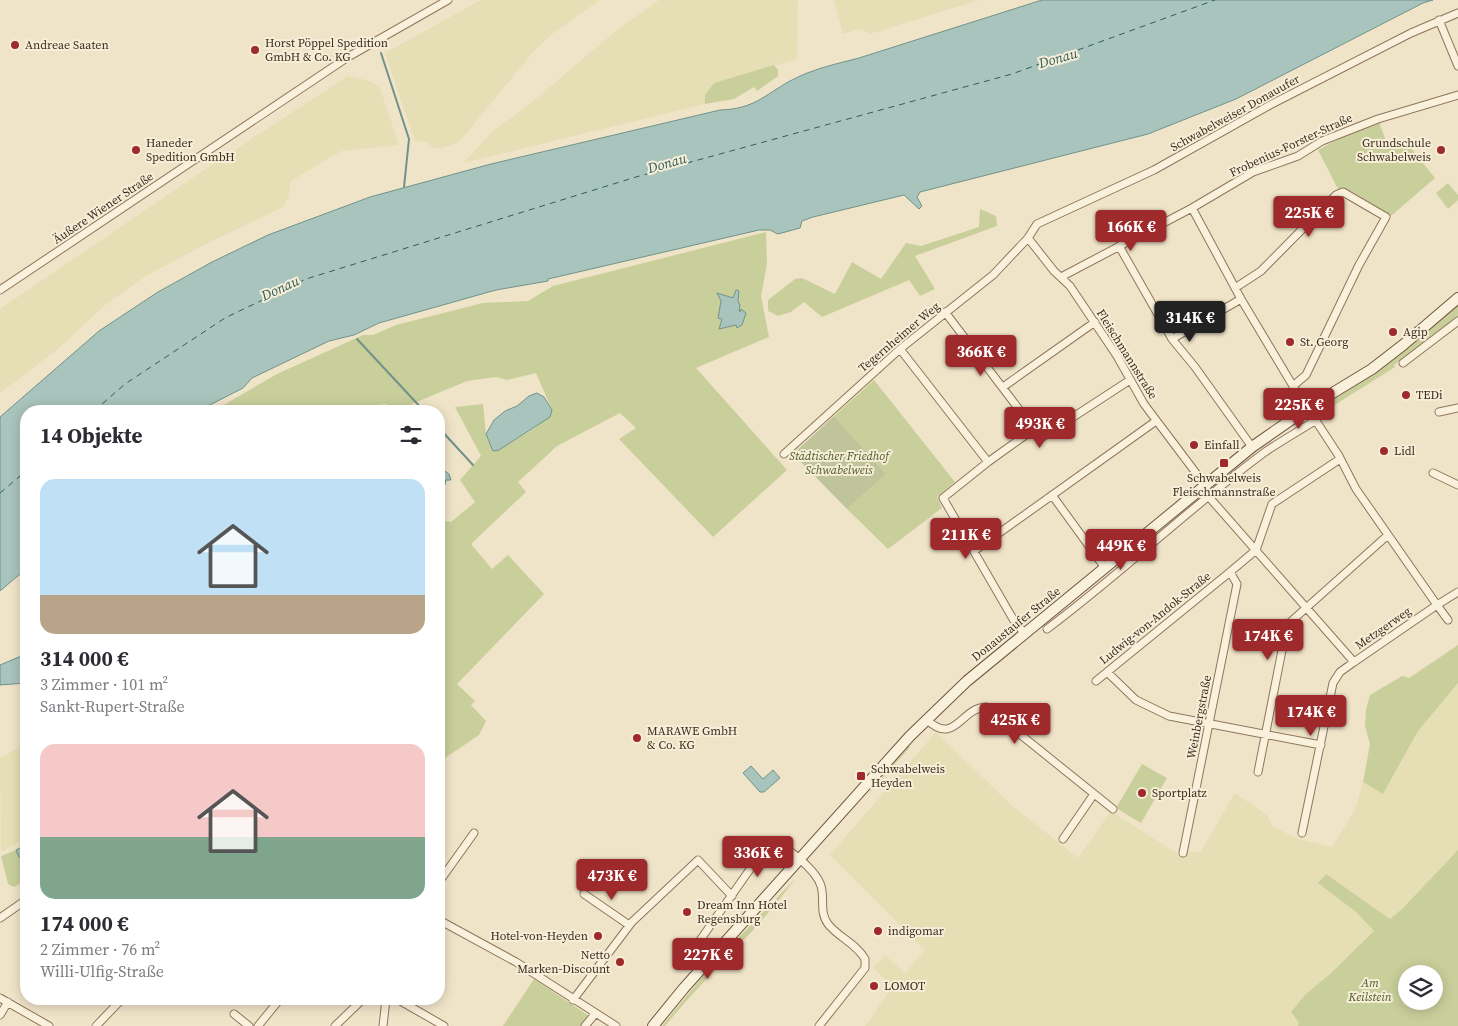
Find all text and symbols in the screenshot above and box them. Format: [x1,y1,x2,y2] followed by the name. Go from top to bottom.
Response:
[265,35,388,65] place label: Horst Pöppel Spedition GmbH & Co. KG
[25,37,109,53] place label: Andreae Saaten
[9,39,21,51] marker: Andreae Saaten
[1035,43,1080,73] water label: Donau
[249,44,261,56] marker: Horst Pöppel Spedition GmbH & Co. KG
[1167,71,1303,155] street label: Schwabelweiser Donauufer
[1227,109,1355,181] street label: Frobenius-Forster-Straße
[146,135,235,165] place label: Haneder Spedition GmbH
[1357,135,1431,165] place label: Grundschule Schwabelweis
[130,144,142,156] marker: Haneder Spedition GmbH
[1435,144,1447,156] marker: Grundschule Schwabelweis
[644,148,689,178] water label: Donau
[50,168,156,248] street label: Äußere Wiener Straße
[1268,196,1350,238] pin: 225K €
[1284,201,1334,223] text: 225K €
[1090,210,1172,252] pin: 166K €
[1106,215,1156,237] text: 166K €
[257,271,302,306] water label: Donau
[855,298,943,376] street label: Tegernheimer Weg
[1149,300,1231,343] pin: 314K €
[1093,306,1161,402] street label: Fleischmannstraße
[1165,306,1215,328] text: 314K €
[1403,324,1428,340] place label: Agip
[1387,326,1399,338] marker: Agip
[940,334,1022,377] pin: 366K €
[1300,334,1348,350] place label: St. Georg
[1284,336,1296,348] marker: St. Georg
[956,340,1006,362] text: 366K €
[1416,387,1443,403] place label: TEDi
[1258,388,1340,430] pin: 225K €
[1400,389,1412,401] marker: TEDi
[1274,393,1324,415] text: 225K €
[999,406,1081,449] pin: 493K €
[1015,412,1065,434] text: 493K €
[40,421,142,450] text: 14 Objekte
[397,421,425,449] icon: filters
[1204,437,1240,453] place label: Einfall
[1188,439,1200,451] marker: Einfall
[1394,443,1416,459] place label: Lidl
[1378,445,1390,457] marker: Lidl
[789,448,891,478] park label: Städtischer Friedhof Schwabelweis
[1218,457,1230,469] marker: Schwabelweis Fleischmannstraße
[1172,470,1276,500] place label: Schwabelweis Fleischmannstraße
[188,511,278,601] icon: home
[925,518,1007,560] pin: 211K €
[941,523,991,545] text: 211K €
[1080,528,1162,571] pin: 449K €
[1096,534,1146,556] text: 449K €
[1096,568,1214,668] street label: Ludwig-von-Andok-Straße
[968,583,1064,665] street label: Donaustaufer Straße
[1352,603,1414,653] street label: Metzgerweg
[1227,618,1309,661] pin: 174K €
[1243,624,1293,646] text: 174K €
[40,644,129,673] text: 314 000 €
[40,673,168,695] text: 3 Zimmer · 101 m²
[1183,674,1215,760] street label: Weinbergstraße
[1270,694,1352,737] pin: 174K €
[40,695,185,717] text: Sankt-Rupert-Straße
[1286,700,1336,722] text: 174K €
[974,702,1056,745] pin: 425K €
[990,708,1040,730] text: 425K €
[647,723,737,753] place label: MARAWE GmbH & Co. KG
[631,732,643,744] marker: MARAWE GmbH & Co. KG
[871,761,945,791] place label: Schwabelweis Heyden
[855,770,867,782] marker: Schwabelweis Heyden
[188,776,278,866] icon: home
[1152,785,1207,801] place label: Sportplatz
[1136,787,1148,799] marker: Sportplatz
[717,836,799,878] pin: 336K €
[733,841,783,863] text: 336K €
[571,858,653,901] pin: 473K €
[587,864,637,886] text: 473K €
[697,897,788,927] place label: Dream Inn Hotel Regensburg
[681,906,693,918] marker: Dream Inn Hotel Regensburg
[40,909,129,938] text: 174 000 €
[888,923,944,939] place label: indigomar
[872,925,884,937] marker: indigomar
[490,928,588,944] place label: Hotel-von-Heyden
[592,930,604,942] marker: Hotel-von-Heyden
[40,938,160,960] text: 2 Zimmer · 76 m²
[667,938,749,980] pin: 227K €
[683,943,733,965] text: 227K €
[517,947,610,977] place label: Netto Marken-Discount
[614,956,626,968] marker: Netto Marken-Discount
[40,960,164,982] text: Willi-Ulfig-Straße
[1398,965,1443,1010] map controls
[1398,965,1443,1010] button: layers
[1347,975,1392,1005] park label: Am Keilstein
[884,978,926,994] place label: LOMOT
[868,980,880,992] marker: LOMOT

